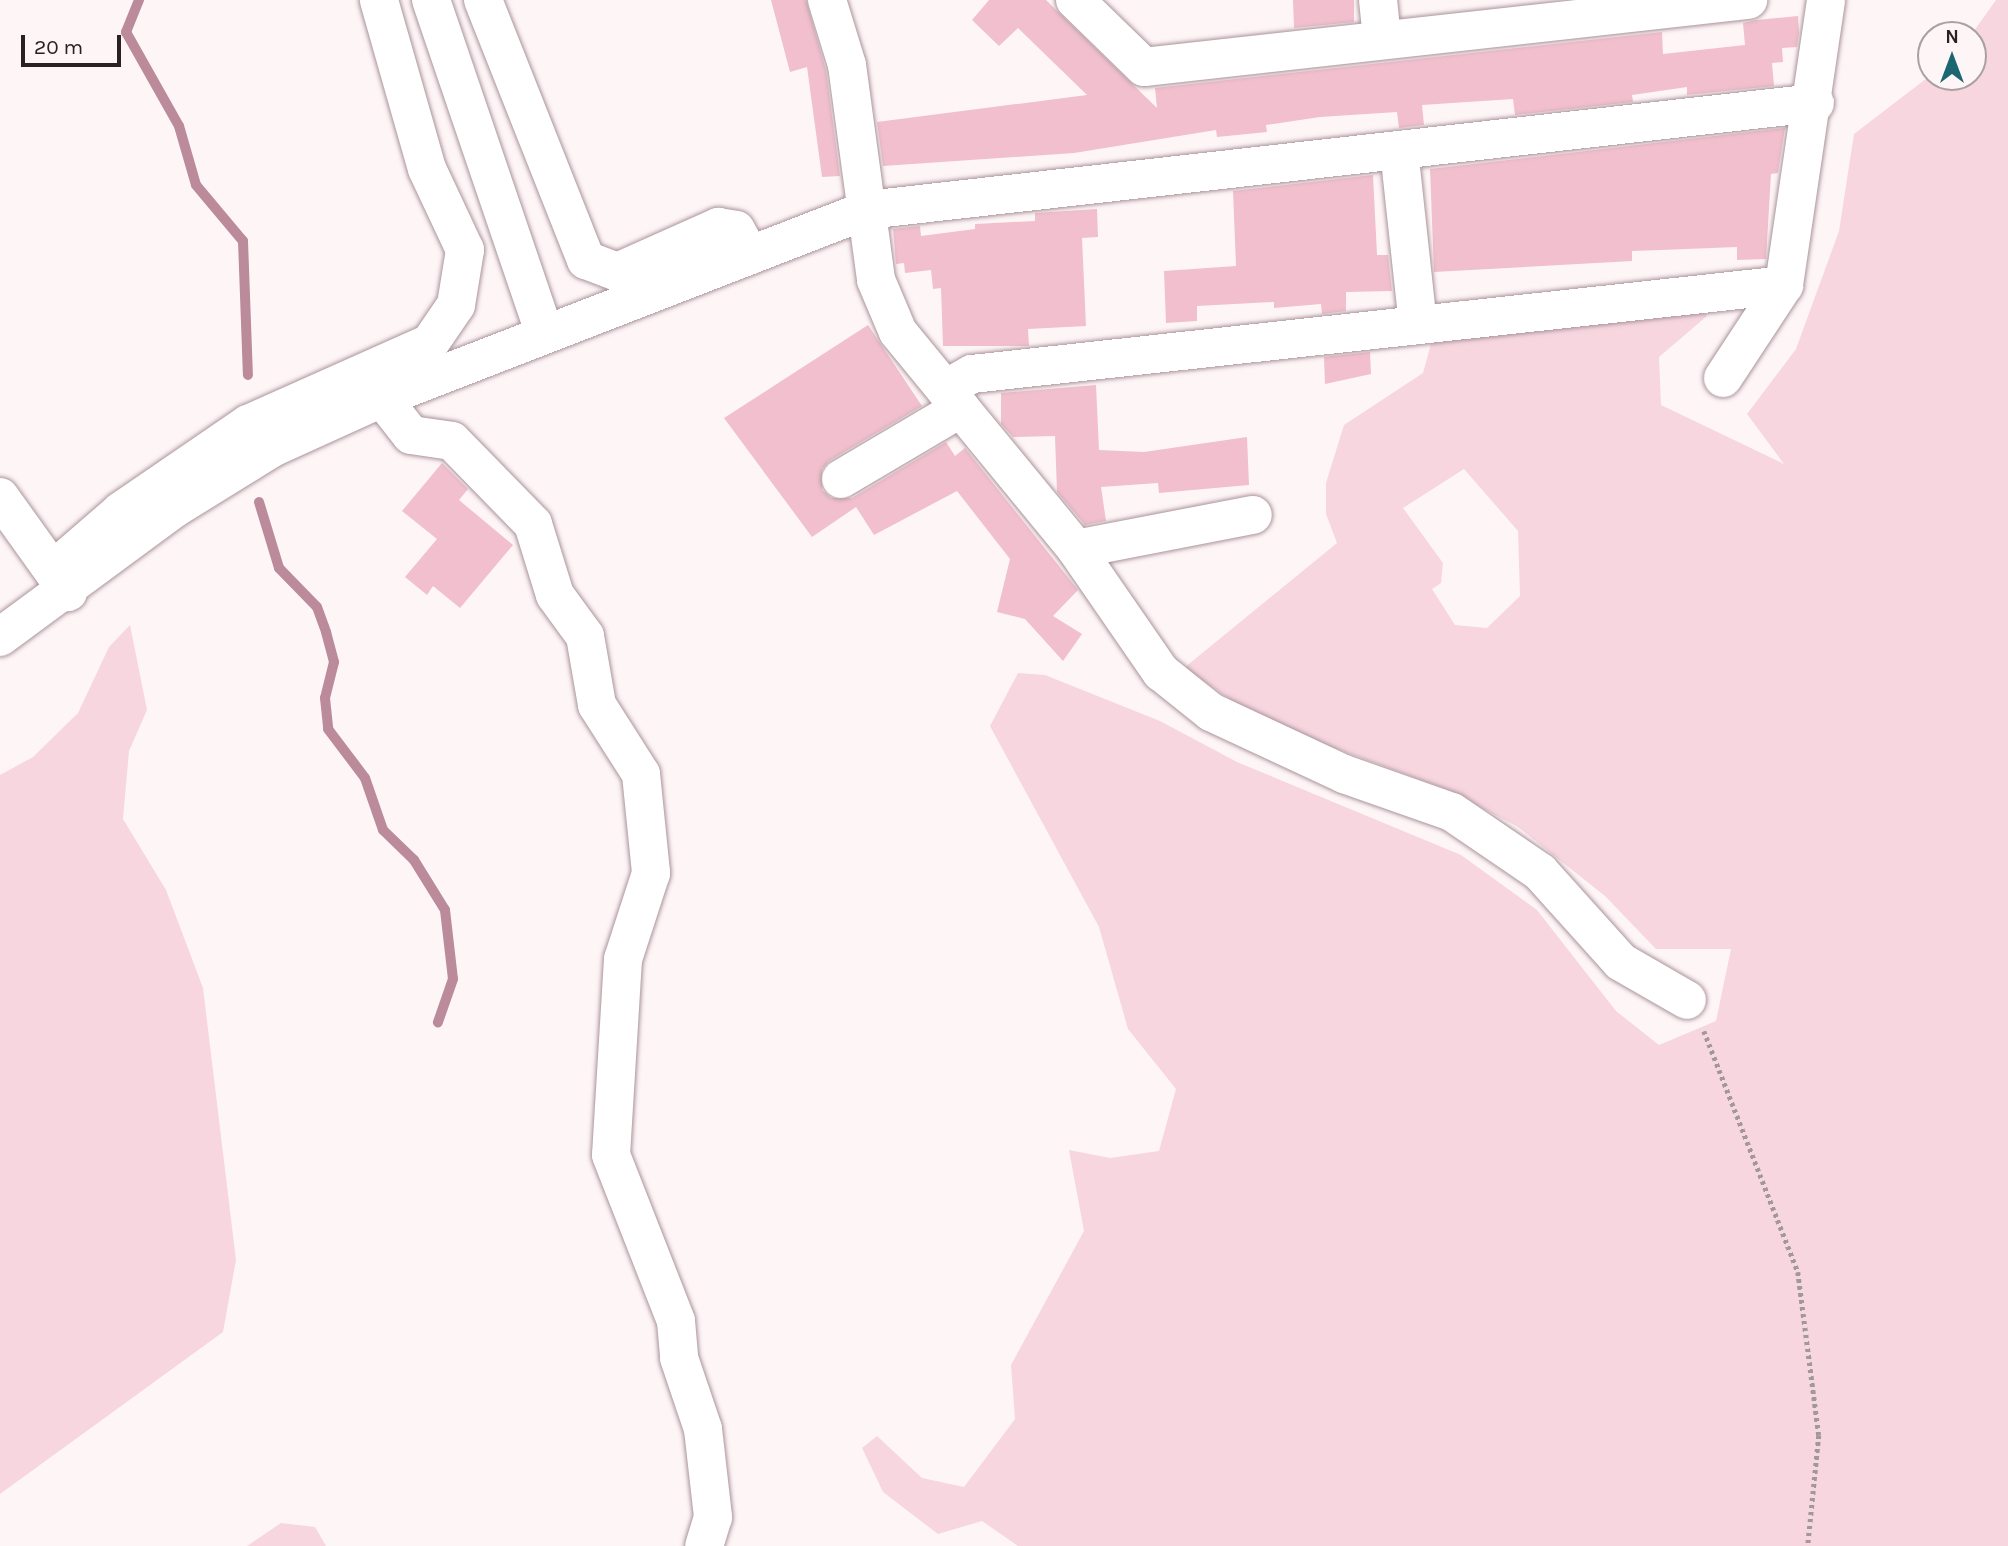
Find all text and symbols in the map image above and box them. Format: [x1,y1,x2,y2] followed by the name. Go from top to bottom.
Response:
[24,21,124,65] scale bar
[1917,21,1987,91] north arrow
[1945,26,1959,48] text: N
[34,35,83,59] text: 20 m

